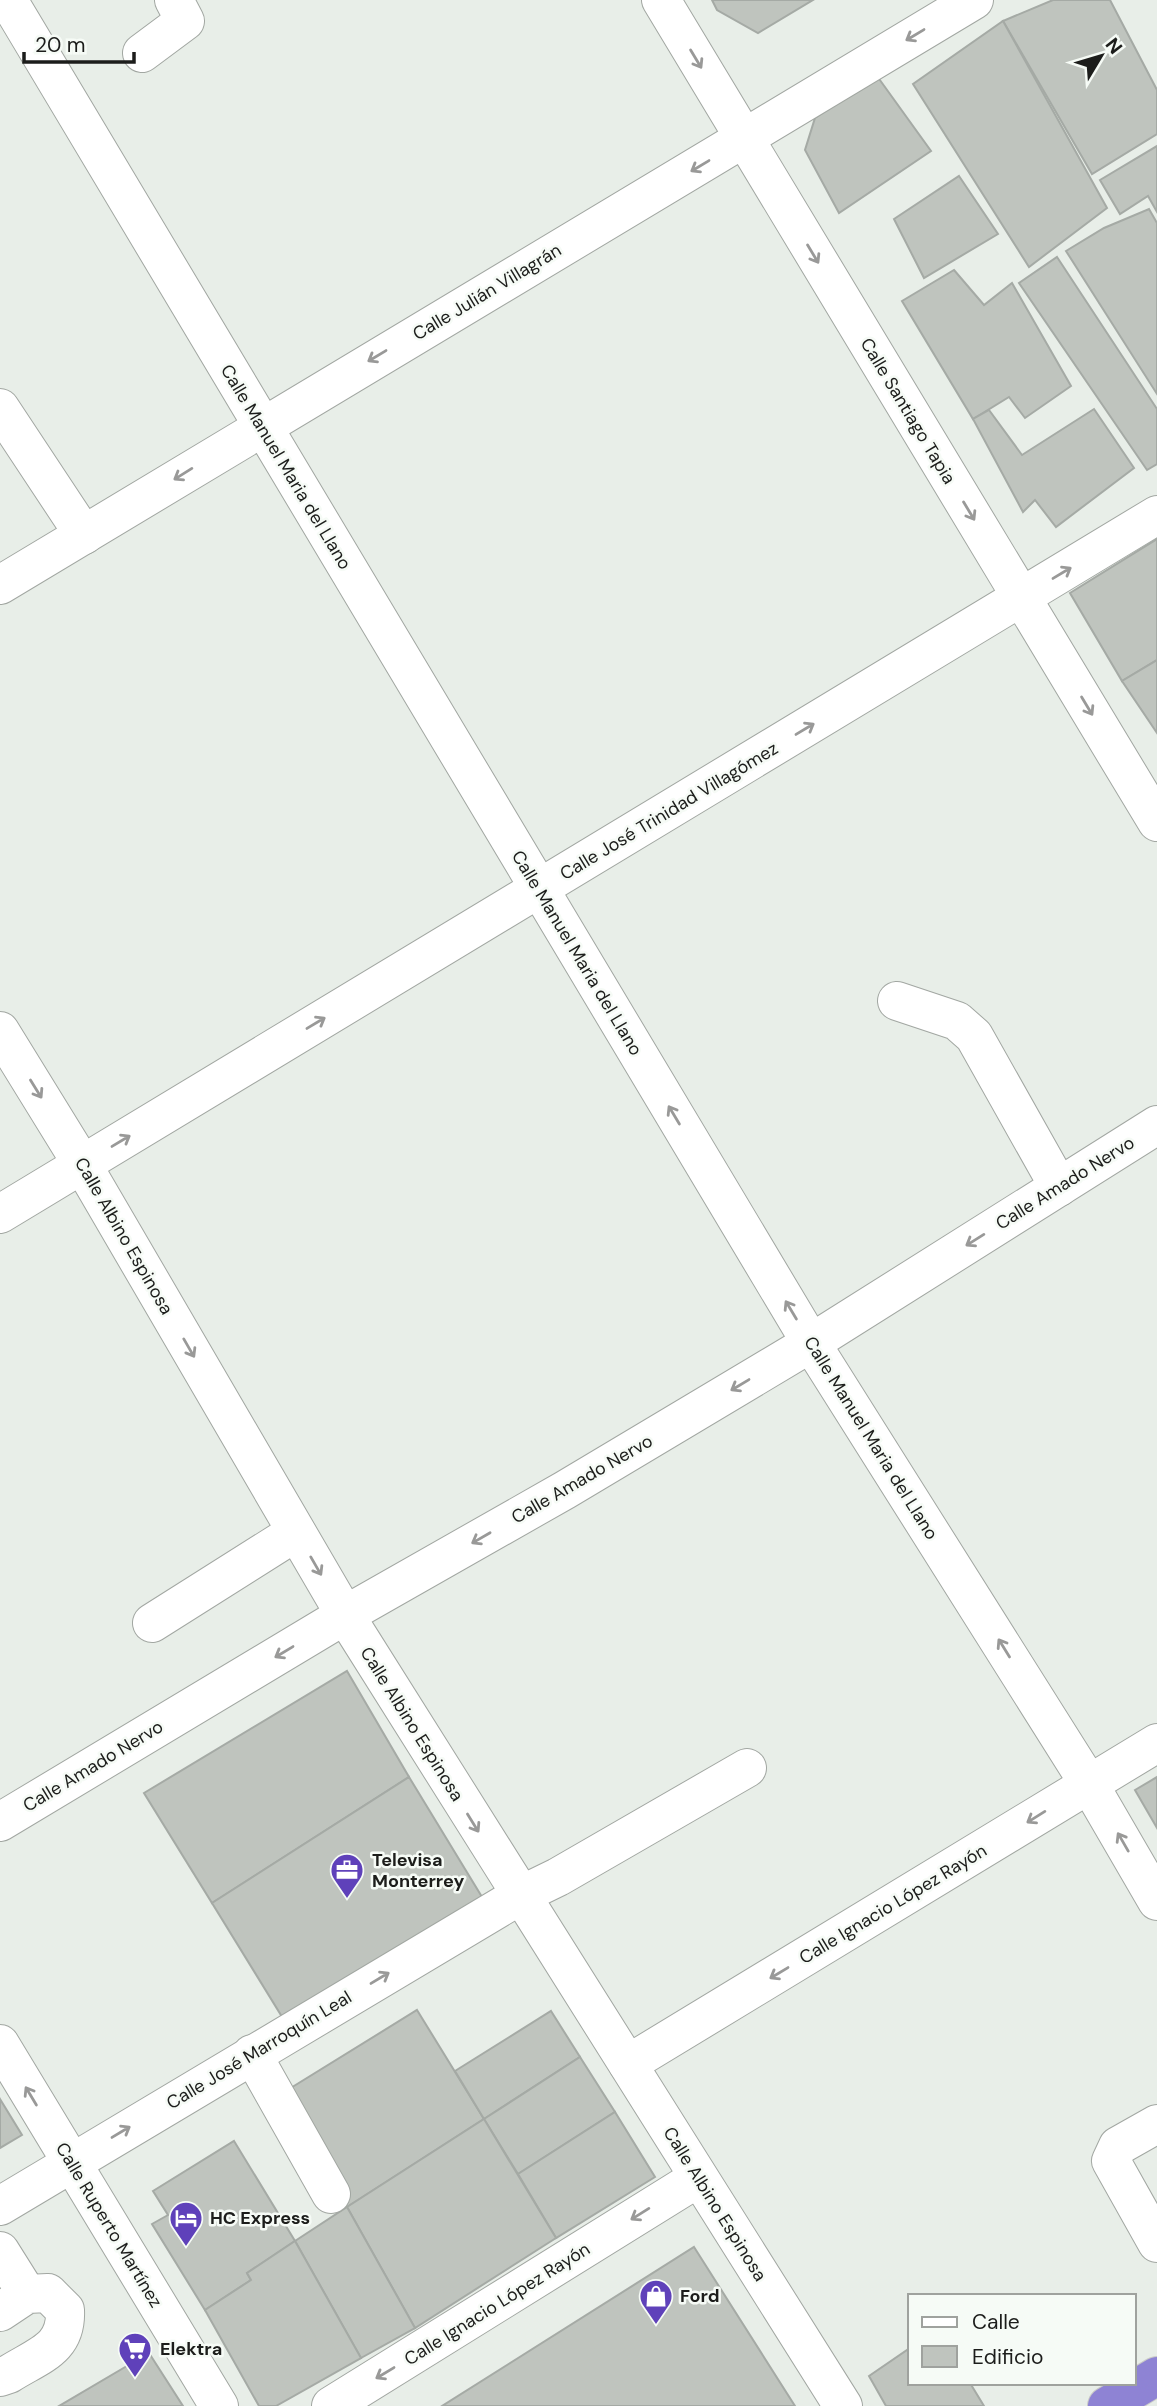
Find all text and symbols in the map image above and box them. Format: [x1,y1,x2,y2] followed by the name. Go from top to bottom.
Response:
[24,21,135,65] scale bar
[1066,21,1136,91] north arrow
[906,29,926,43] one-way arrow
[35,31,86,59] text: 20 m
[1100,33,1128,59] text: N
[690,48,704,68] one-way arrow
[690,159,710,173] one-way arrow
[408,238,566,346] street label: Calle Julián Villagrán
[807,243,821,263] one-way arrow
[855,333,961,489] street label: Calle Santiago Tapia
[368,350,388,364] one-way arrow
[215,360,357,574] street label: Calle Manuel Maria del Llano
[173,467,193,481] one-way arrow
[962,501,976,521] one-way arrow
[1052,566,1072,580] one-way arrow
[1079,696,1094,715] one-way arrow
[794,721,814,735] one-way arrow
[556,736,782,886] street label: Calle José Trinidad Villagómez
[506,846,648,1060] street label: Calle Manuel Maria del Llano
[306,1016,326,1030] one-way arrow
[29,1079,43,1099] one-way arrow
[667,1106,681,1126] one-way arrow
[991,1131,1139,1235] street label: Calle Amado Nervo
[111,1133,131,1147] one-way arrow
[69,1153,179,1319] street label: Calle Albino Espinosa
[966,1232,985,1247] one-way arrow
[784,1301,798,1321] one-way arrow
[798,1332,944,1544] street label: Calle Manuel Maria del Llano
[182,1338,196,1358] one-way arrow
[731,1379,751,1393] one-way arrow
[507,1429,657,1529] street label: Calle Amado Nervo
[471,1531,491,1545] one-way arrow
[309,1556,323,1576] one-way arrow
[996,1639,1011,1658] one-way arrow
[355,1642,469,1806] street label: Calle Albino Espinosa
[274,1645,294,1659] one-way arrow
[19,1715,167,1817] street label: Calle Amado Nervo
[1026,1810,1046,1824] one-way arrow
[467,1812,481,1832] one-way arrow
[1116,1832,1130,1852] one-way arrow
[795,1838,991,1970] street label: Calle Ignacio López Rayón
[372,1848,464,1893] place label: Televisa Monterrey
[328,1851,366,1900] office icon: Televisa Monterrey
[769,1967,789,1981] one-way arrow
[369,1971,389,1985] one-way arrow
[162,1985,356,2115] street label: Calle José Marroquín Leal
[24,2087,38,2107] one-way arrow
[658,2122,772,2286] street label: Calle Albino Espinosa
[110,2125,131,2138] one-way arrow
[50,2138,168,2312] street label: Calle Ruperto Martínez
[167,2199,205,2248] hotel icon: HC Express
[210,2206,310,2230] place label: HC Express
[631,2208,651,2222] one-way arrow
[400,2237,594,2371] street label: Calle Ignacio López Rayón
[637,2277,675,2326] shop icon: Ford
[680,2284,720,2308] place label: Ford
[908,2294,1136,2385] legend
[972,2308,1020,2336] text: Calle
[116,2330,154,2379] supermarket icon: Elektra
[160,2337,222,2361] place label: Elektra
[972,2343,1043,2371] text: Edificio
[375,2367,395,2381] one-way arrow

